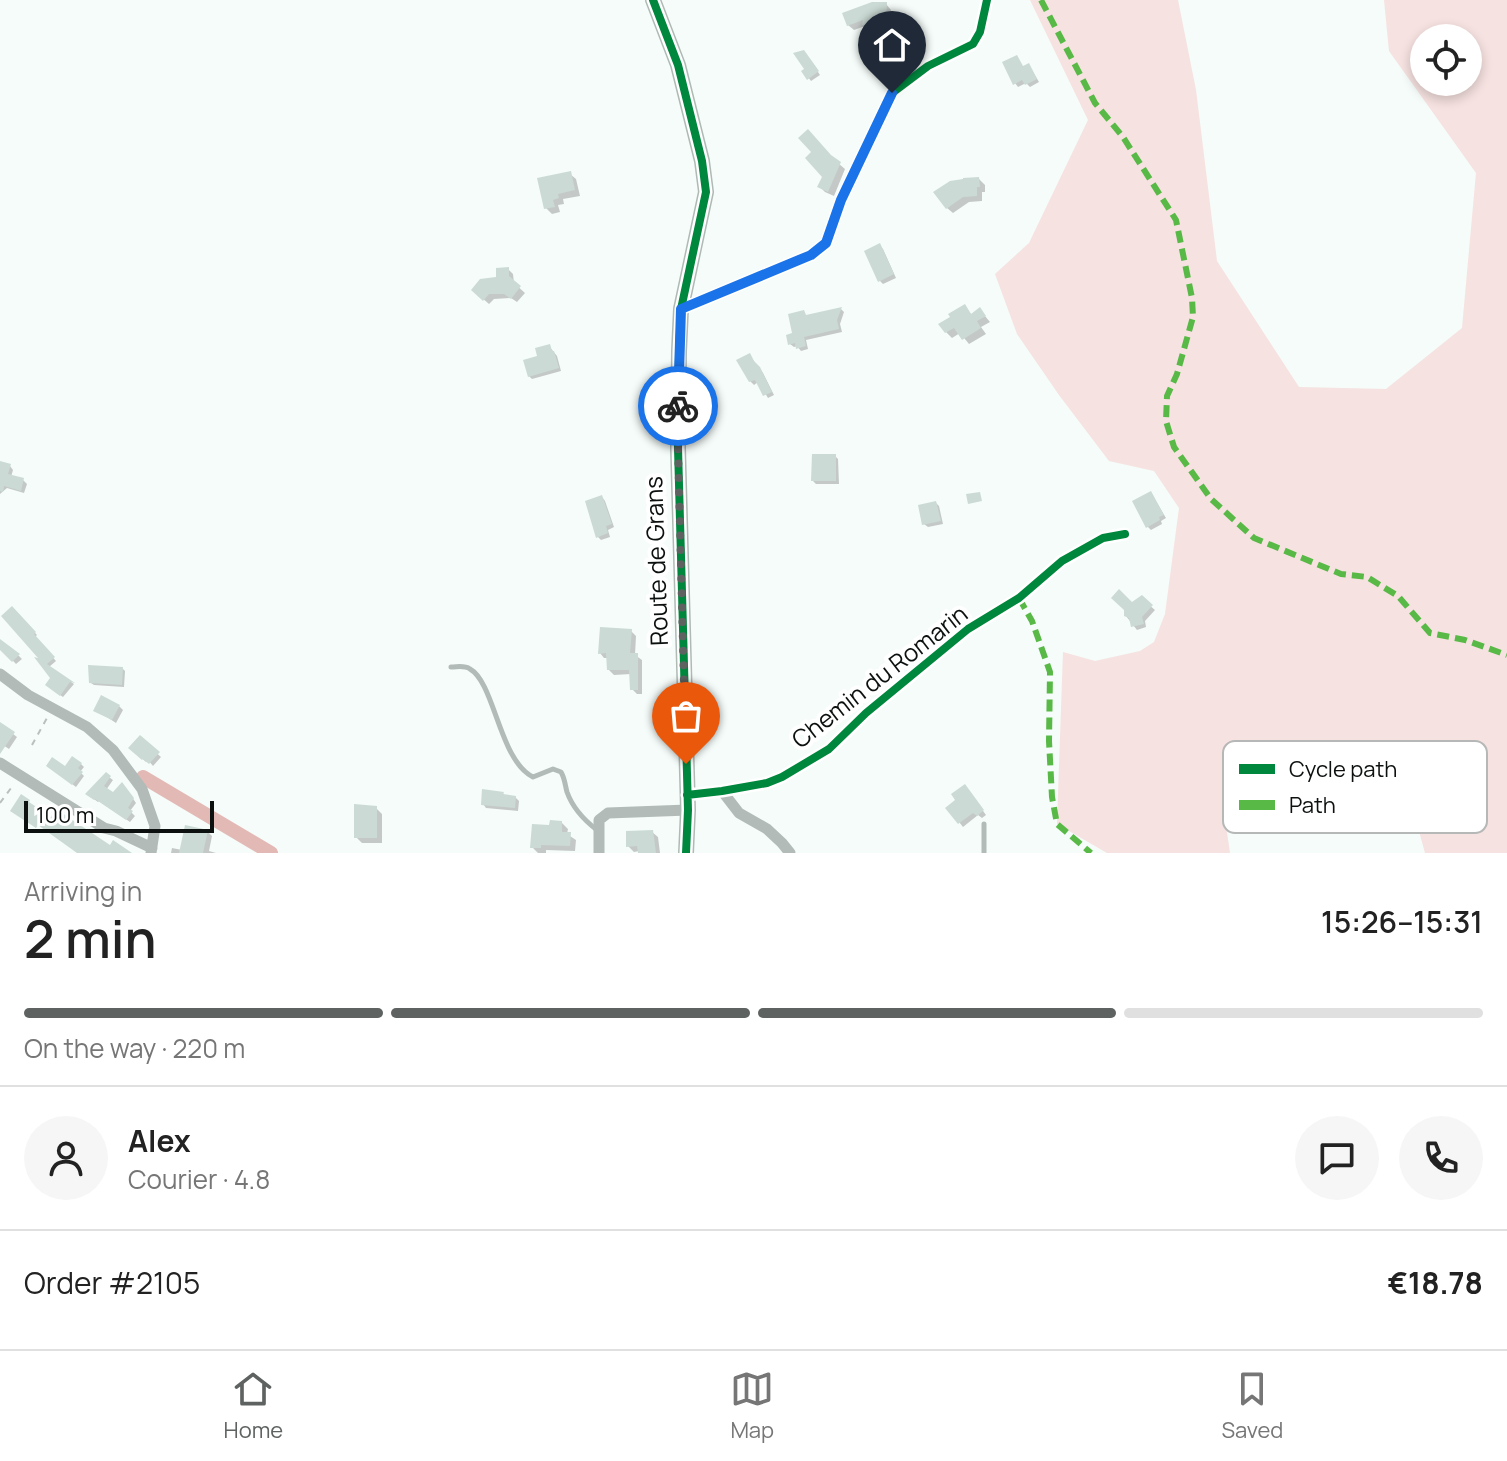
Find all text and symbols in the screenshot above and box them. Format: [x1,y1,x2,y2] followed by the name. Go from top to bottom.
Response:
[858,11,926,93] pin
[870,23,914,67] icon: home
[1410,24,1482,96] map controls
[1410,24,1482,96] button: locate
[638,366,718,446] courier
[656,384,700,428] icon: bike
[636,476,675,647] street label: Route de Grans
[784,597,974,755] street label: Chemin du Romarin
[652,682,720,764] pin
[664,694,708,738] icon: bag
[1223,741,1487,833] legend
[1289,754,1397,784] text: Cycle path
[1289,790,1336,820] text: Path
[24,797,214,833] scale bar
[36,800,94,830] text: 100 m
[24,873,142,909] text: Arriving in
[1321,901,1483,942] text: 15:26–15:31
[24,903,157,974] text: 2 min
[24,1030,245,1066] text: On the way · 220 m
[24,1116,108,1200] button: person
[1295,1116,1379,1200] button: chat
[1399,1116,1483,1200] button: phone
[128,1120,191,1161] text: Alex
[128,1161,270,1197] text: Courier · 4.8
[24,1262,200,1303] text: Order #2105
[1388,1262,1483,1303] text: €18.78
[224,1367,283,1445] tab: Home
[730,1367,774,1445] tab: Map
[1221,1367,1283,1445] tab: Saved

